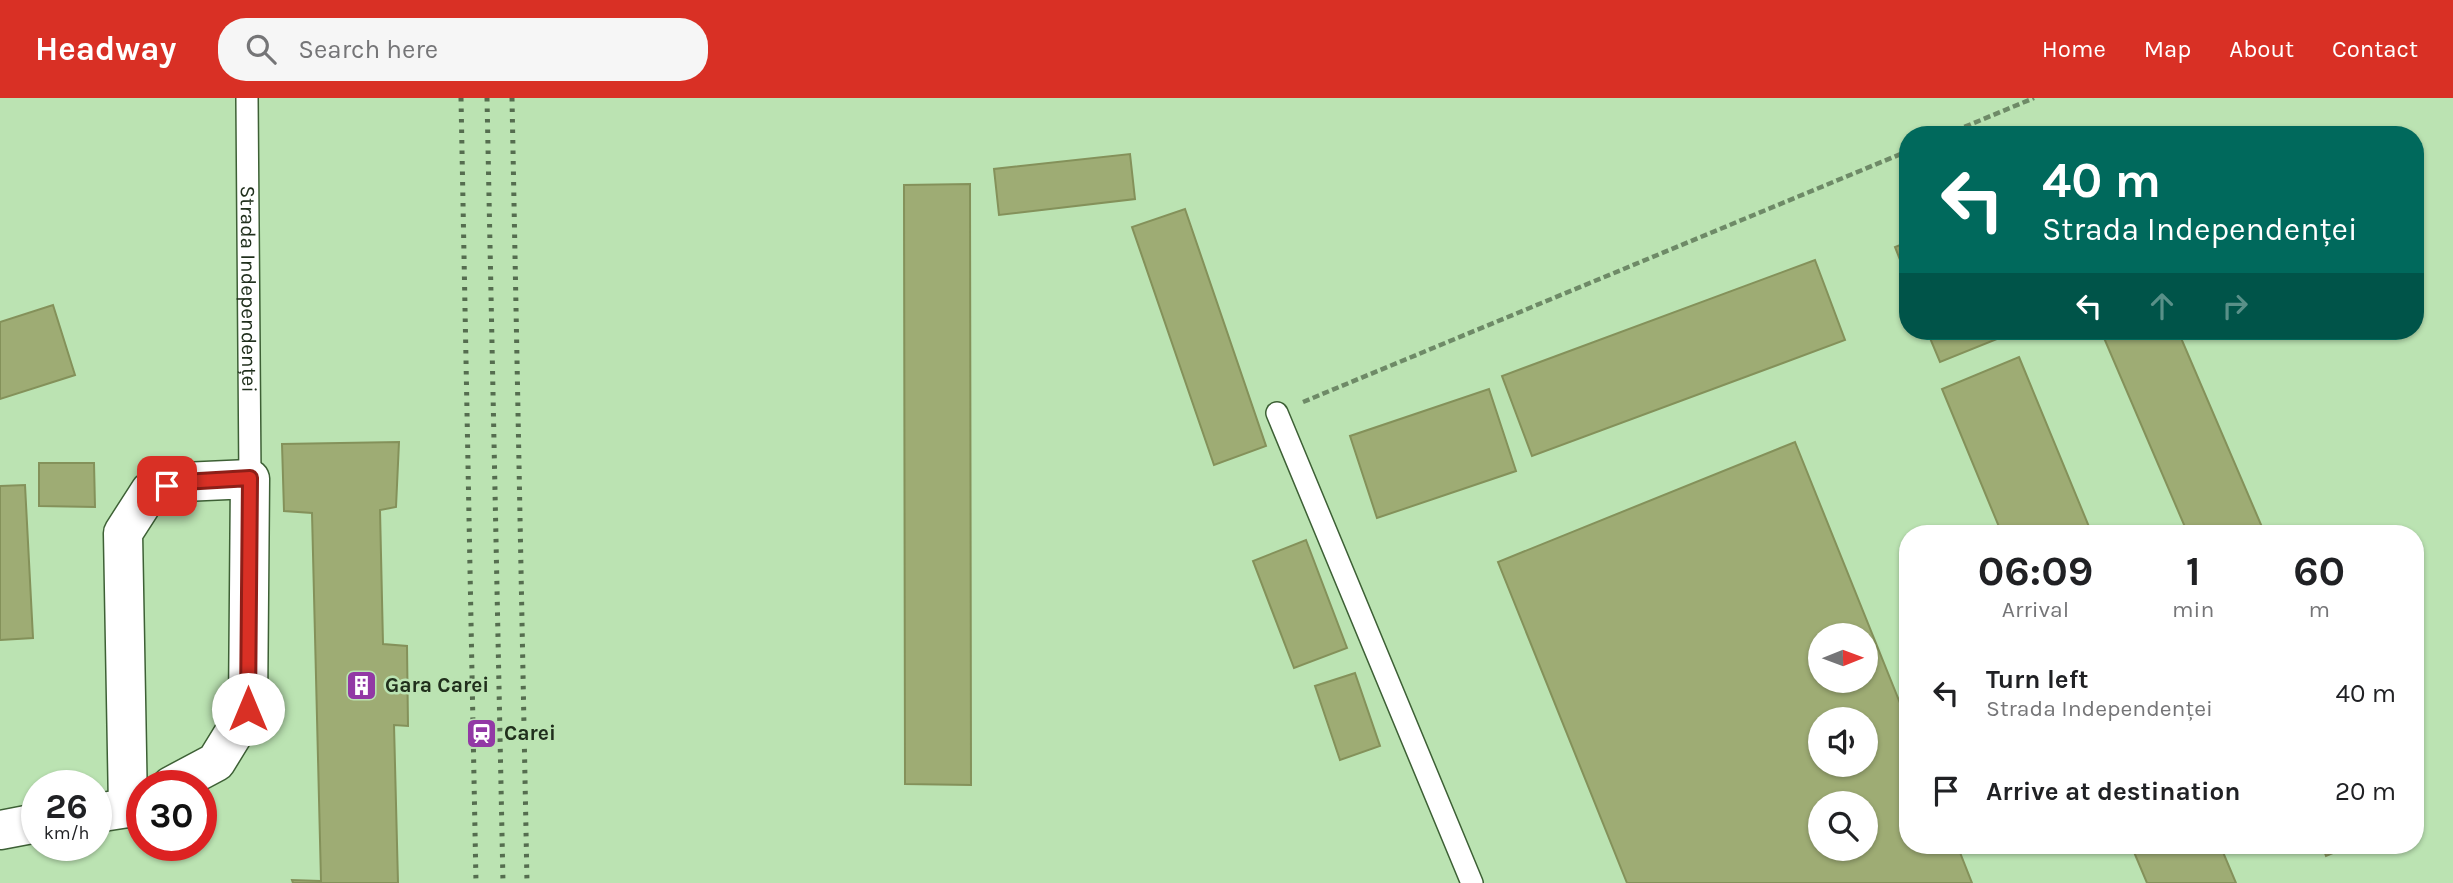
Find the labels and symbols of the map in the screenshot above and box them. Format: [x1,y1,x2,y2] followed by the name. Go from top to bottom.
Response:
[236,185,261,393] street label: Strada Independenței
[137,456,197,516] pin
[1808,623,1878,693] north arrow
[345,668,379,702] building icon: Gara Carei
[211,672,285,746] position arrow
[385,673,489,697] place label: Gara Carei
[464,716,498,750] station icon: Carei
[504,721,556,745] place label: Carei
[126,770,217,861] speed limit sign: 30

